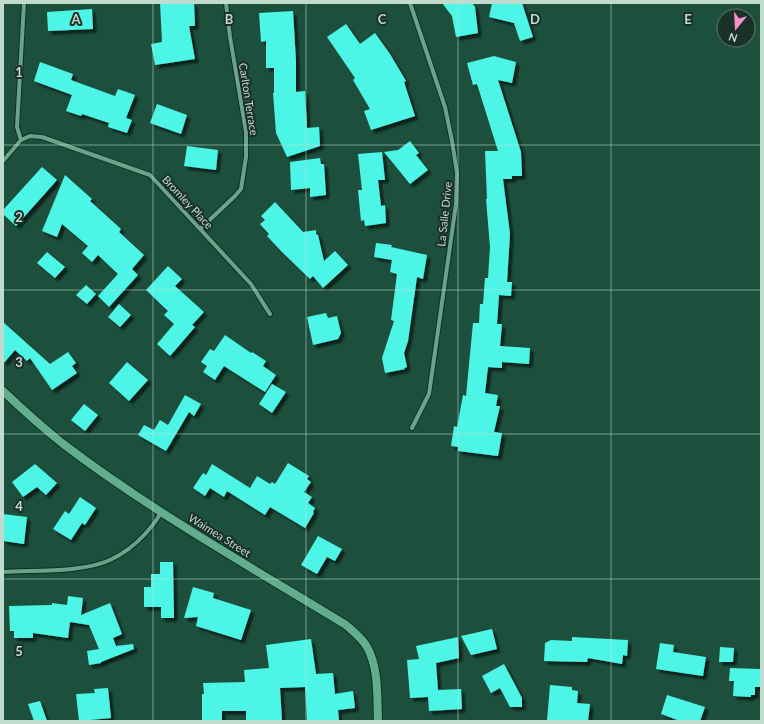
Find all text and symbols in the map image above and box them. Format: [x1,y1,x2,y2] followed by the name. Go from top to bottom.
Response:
[716,8,756,48] north arrow
[70,11,81,27] text: A
[225,11,234,27] text: B
[378,11,387,27] text: C
[530,11,540,27] text: D
[684,11,692,27] text: E
[727,30,739,45] text: N
[237,62,261,136] street label: Carlton Terrace
[15,64,23,80] text: 1
[160,173,216,231] street label: Bromley Place
[434,181,454,247] street label: La Salle Drive
[15,209,23,225] text: 2
[15,354,23,370] text: 3
[15,498,23,514] text: 4
[186,511,254,559] street label: Waimea Street
[15,643,23,659] text: 5

